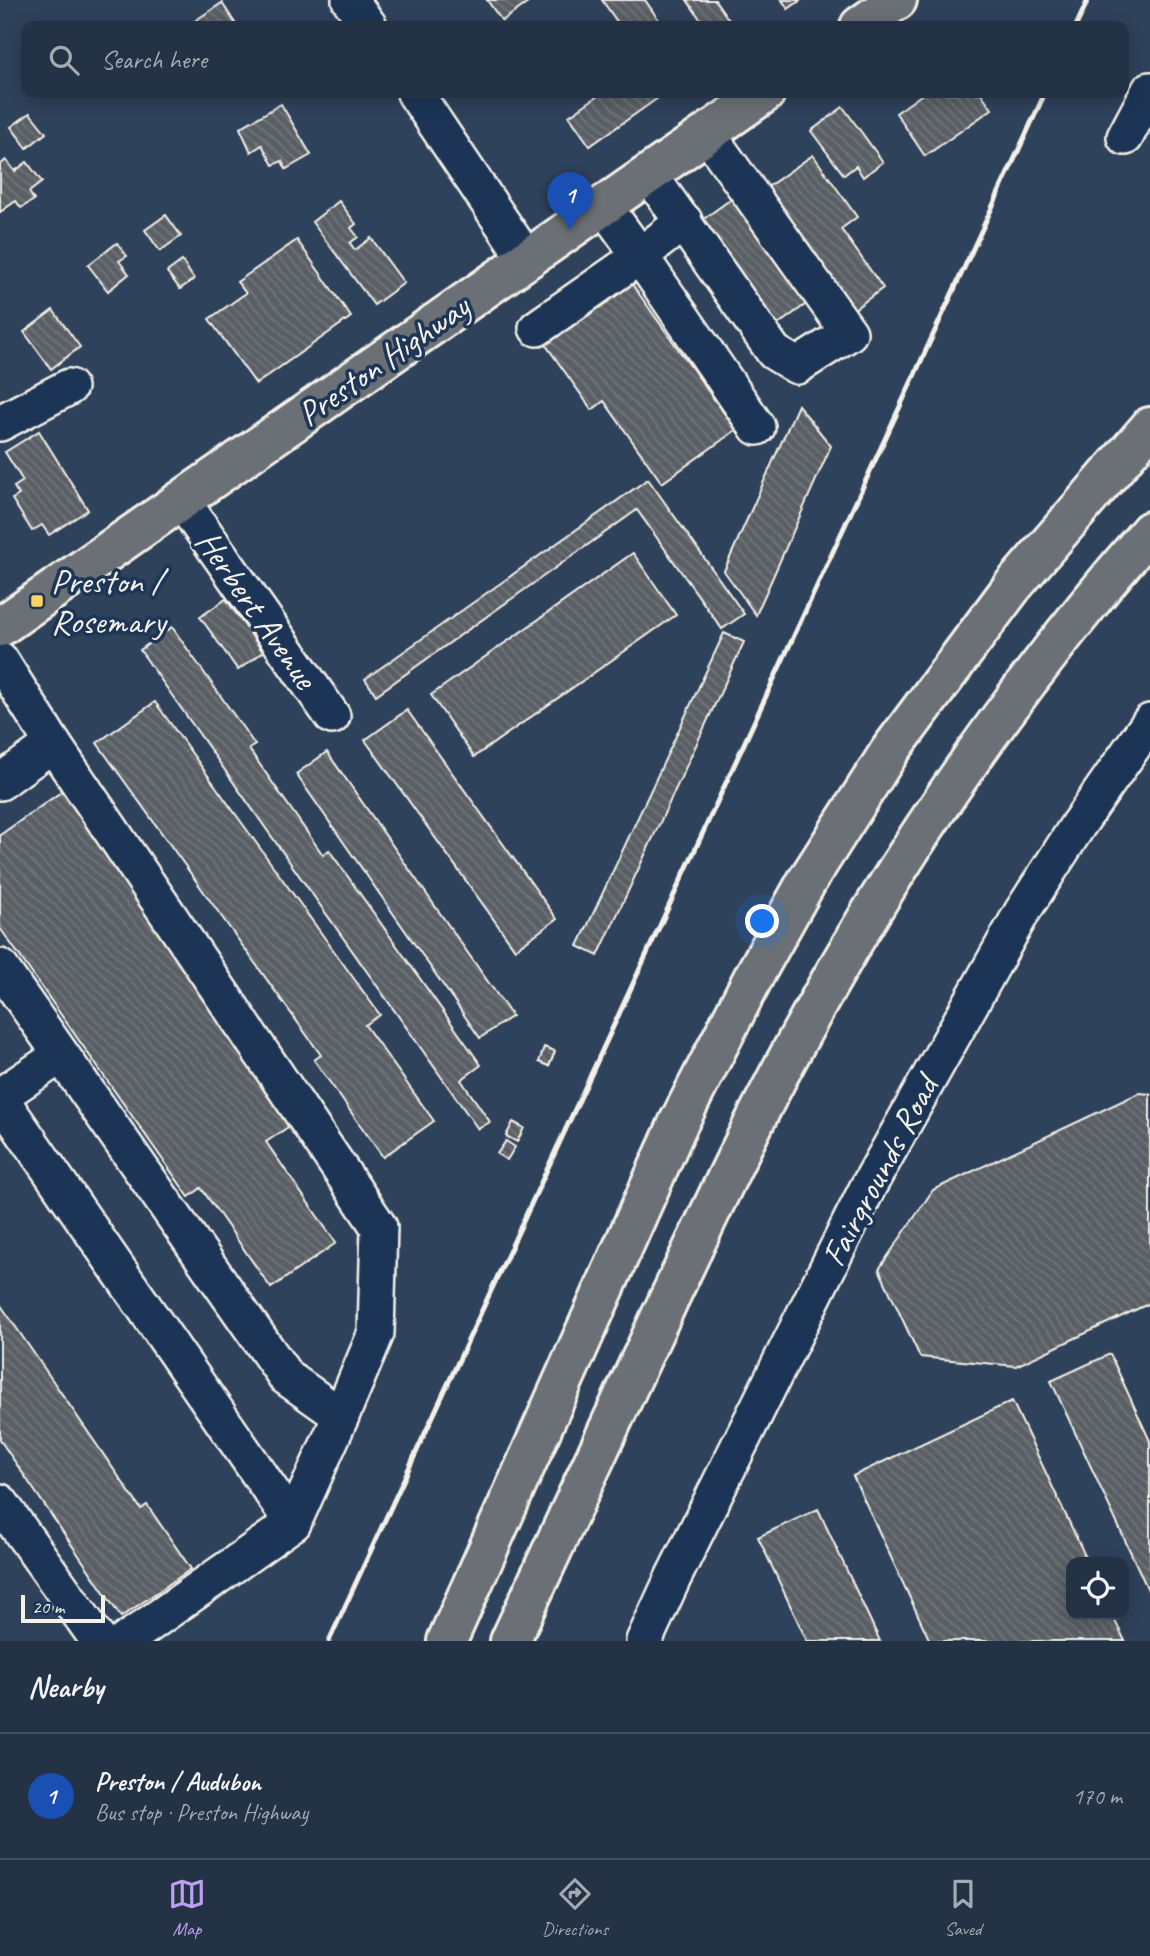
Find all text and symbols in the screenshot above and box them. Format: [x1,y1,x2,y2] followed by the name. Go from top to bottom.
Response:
[21,21,1129,98] search box
[45,41,83,79] icon: search
[101,43,207,76] text: Search here
[547,172,593,230] pin: 1
[288,283,480,436] street label: Preston Highway
[186,521,329,700] street label: Herbert Avenue
[51,559,169,644] place label: Preston / Rosemary
[29,593,45,609] marker: Preston / Rosemary
[745,904,779,938] your location
[811,1064,951,1274] street label: Fairgrounds Road
[1066,1557,1129,1620] map controls
[1066,1557,1129,1620] button: locate
[21,1592,105,1624] scale bar
[32,1595,64,1619] text: 20 m
[28,1668,104,1706] text: Nearby
[95,1765,261,1798] text: Preston / Audubon
[46,1782,56,1811] text: 1
[1073,1782,1122,1811] text: 170 m
[95,1798,308,1827] text: Bus stop · Preston Highway
[168,1875,206,1941] tab: Map
[542,1875,608,1941] tab: Directions
[944,1875,982,1941] tab: Saved

